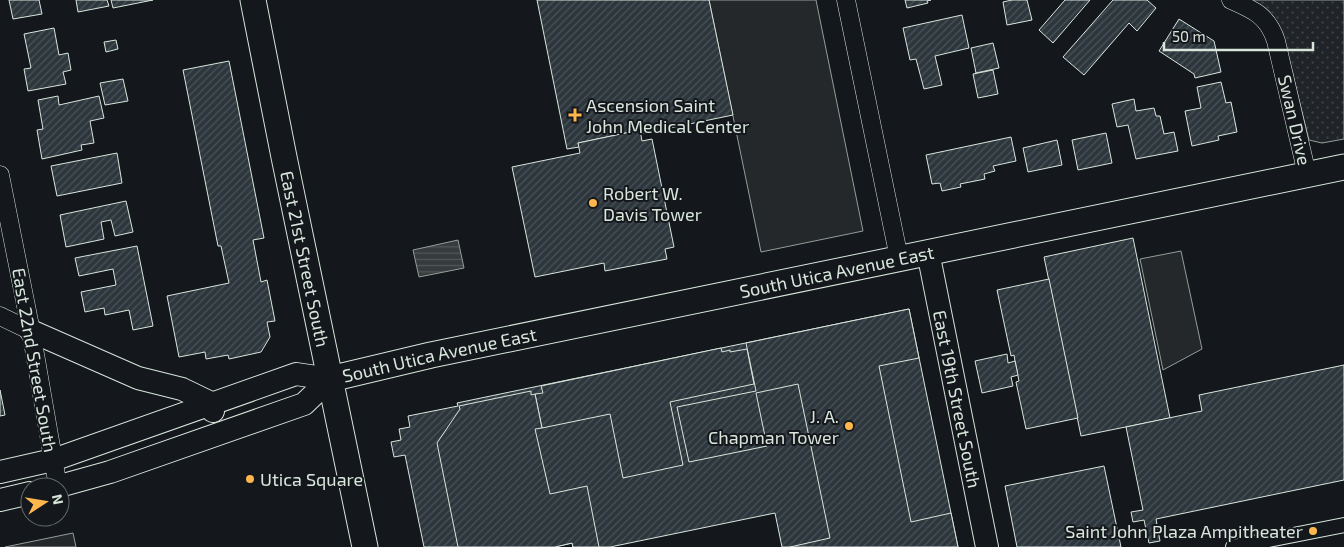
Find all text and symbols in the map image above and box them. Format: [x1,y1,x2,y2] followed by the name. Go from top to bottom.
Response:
[1164,20,1313,52] scale bar
[1172,27,1206,45] text: 50 m
[1274,73,1316,167] street label: Swan Drive
[586,94,749,137] place label: Ascension Saint John Medical Center
[568,108,582,122] marker: Ascension Saint John Medical Center
[276,169,334,349] street label: East 21st Street South
[603,182,702,225] place label: Robert W. Davis Tower
[587,197,599,209] marker: Robert W. Davis Tower
[738,241,936,302] street label: South Utica Avenue East
[8,266,62,454] street label: East 22nd Street South
[929,308,986,490] street label: East 19th Street South
[340,323,538,387] street label: South Utica Avenue East
[708,405,839,448] place label: J. A. Chapman Tower
[843,420,855,432] marker: J. A. Chapman Tower
[260,468,363,490] place label: Utica Square
[244,473,256,485] marker: Utica Square
[20,477,70,527] north arrow
[49,492,68,506] text: N
[1065,520,1303,542] place label: Saint John Plaza Ampitheater
[1307,525,1319,537] marker: Saint John Plaza Ampitheater

